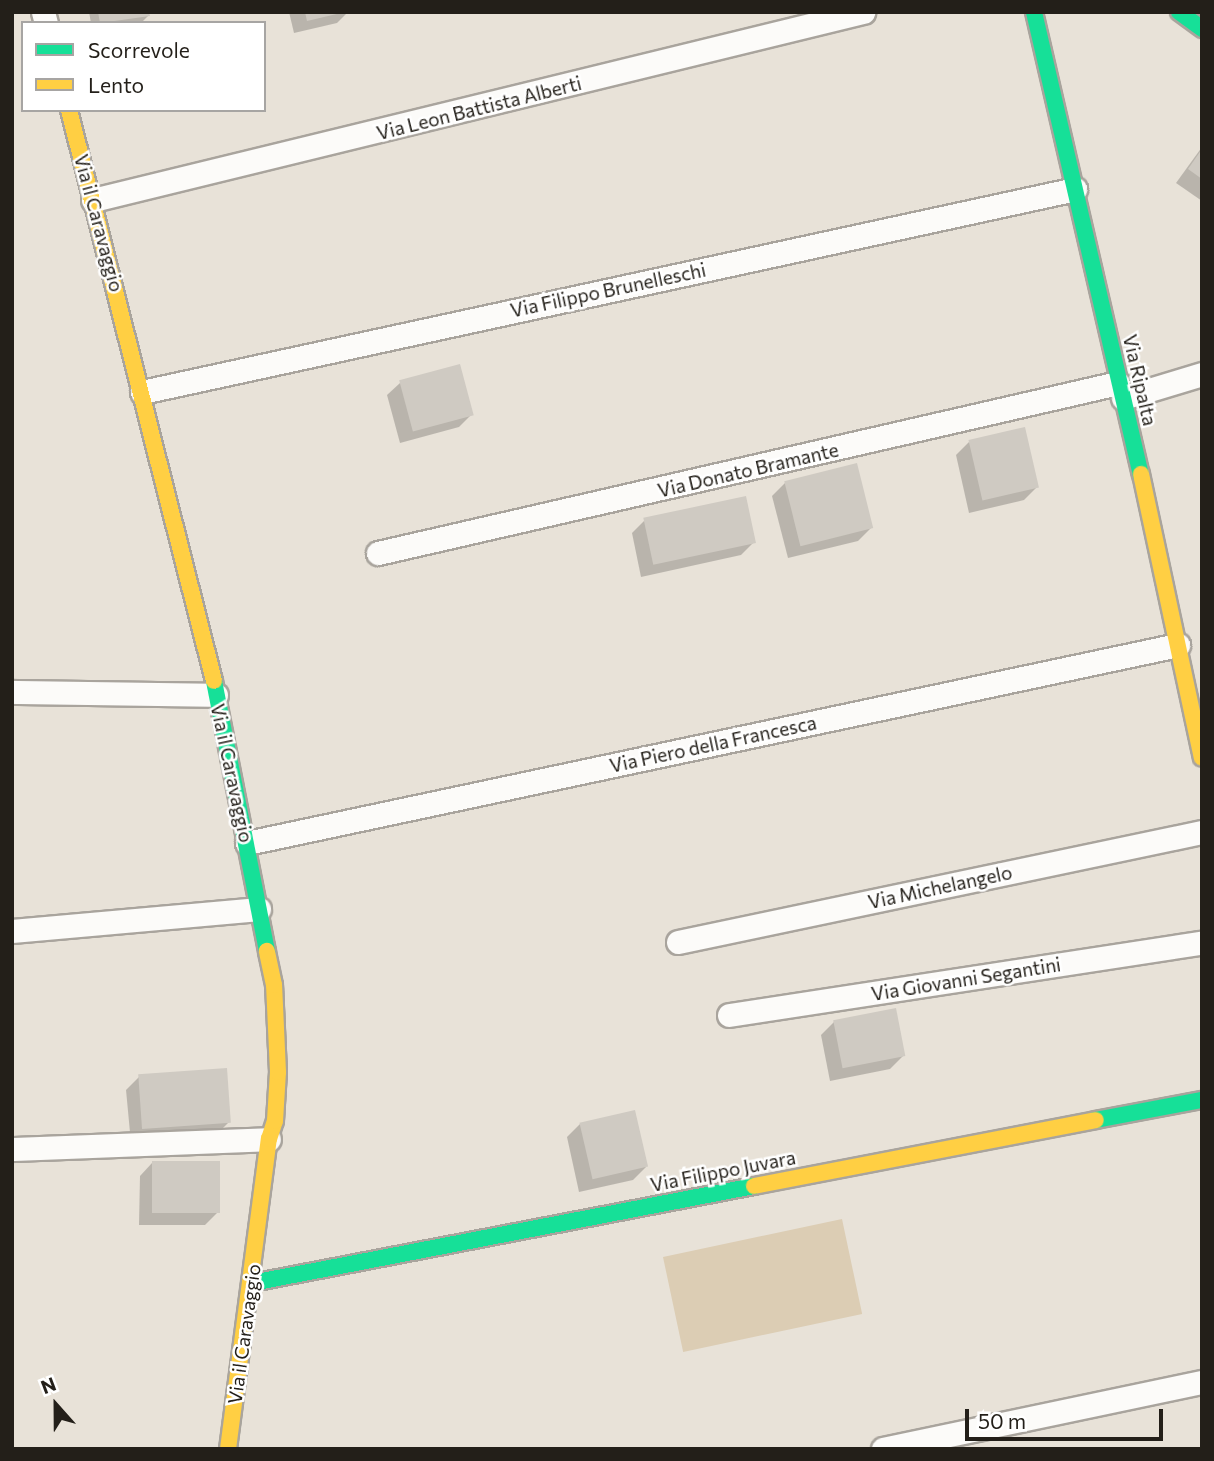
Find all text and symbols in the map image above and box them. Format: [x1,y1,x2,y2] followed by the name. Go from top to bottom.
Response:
[21,21,266,112] legend
[88,37,190,62] text: Scorrevole
[374,71,584,145] street label: Via Leon Battista Alberti
[88,72,144,97] text: Lento
[70,152,128,294] street label: Via il Caravaggio
[508,258,708,322] street label: Via Filippo Brunelleschi
[1118,332,1162,428] street label: Via Ripalta
[655,438,841,502] street label: Via Donato Bramante
[206,702,258,844] street label: Via il Caravaggio
[607,711,819,777] street label: Via Piero della Francesca
[866,861,1014,913] street label: Via Michelangelo
[870,953,1062,1005] street label: Via Giovanni Segantini
[648,1146,798,1196] street label: Via Filippo Juvara
[223,1262,265,1406] street label: Via il Caravaggio
[21,1370,91,1440] north arrow
[38,1372,59,1398] text: N
[969,1394,1167,1438] scale bar
[978,1408,1026,1433] text: 50 m

